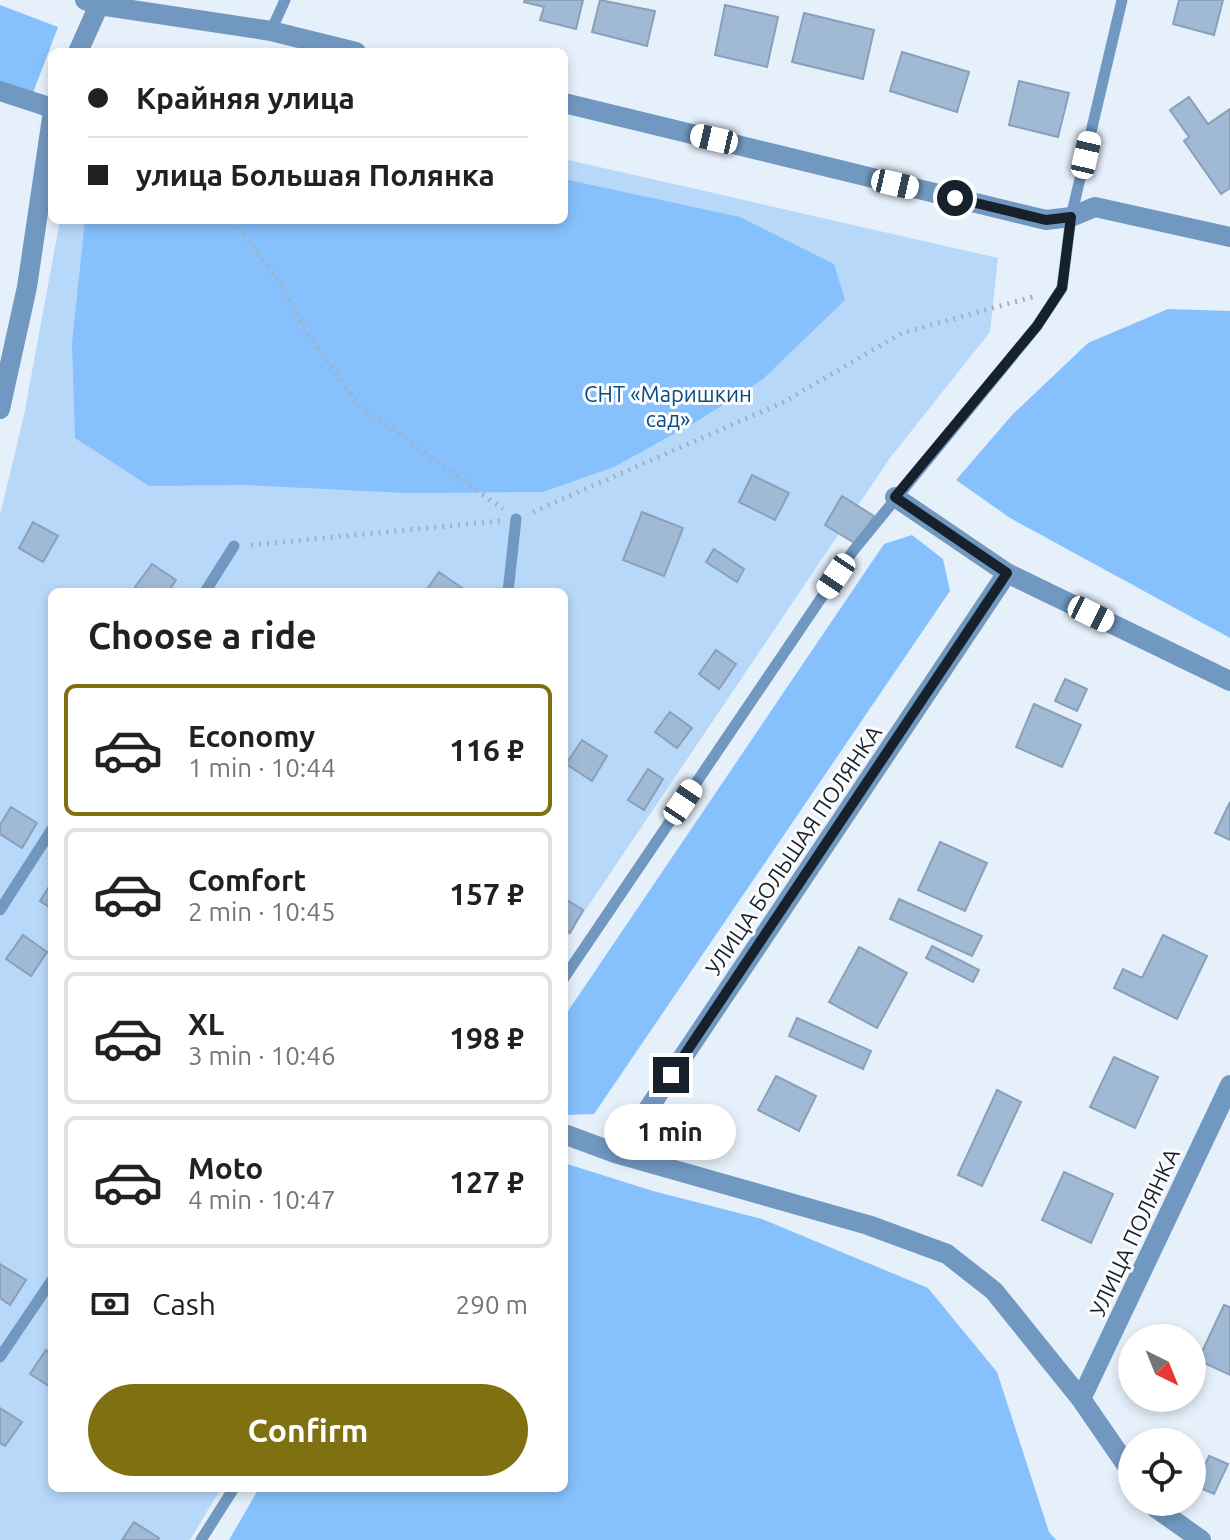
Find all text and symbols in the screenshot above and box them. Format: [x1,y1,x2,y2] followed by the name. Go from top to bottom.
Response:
[136,81,355,115] text: Крайняя улица
[688,122,740,156] car
[1069,129,1103,181] car
[136,158,495,192] text: улица Большая Полянка
[869,167,921,201] car
[937,180,973,216] route start
[584,381,752,431] park label: СНТ «Маришкин сад»
[813,549,859,603] car
[1064,593,1118,635] car
[88,615,317,656] text: Choose a ride
[92,714,164,786] icon: car
[188,719,315,753] text: Economy
[700,720,886,980] street label: УЛИЦА БОЛЬШАЯ ПОЛЯНКА
[449,733,524,767] text: 116 ₽
[188,753,336,782] text: 1 min · 10:44
[660,775,706,829] car
[92,858,164,930] icon: car
[188,863,306,897] text: Comfort
[449,877,524,911] text: 157 ₽
[188,897,336,926] text: 2 min · 10:45
[92,1002,164,1074] icon: car
[188,1007,224,1041] text: XL
[449,1021,524,1055] text: 198 ₽
[188,1041,336,1070] text: 3 min · 10:46
[653,1057,689,1093] route end
[605,1103,737,1159] callout: 1 min
[637,1117,703,1146] text: 1 min
[1084,1144,1184,1320] street label: УЛИЦА ПОЛЯНКА
[92,1146,164,1218] icon: car
[188,1151,263,1185] text: Moto
[449,1165,524,1199] text: 127 ₽
[188,1185,336,1214] text: 4 min · 10:47
[88,1282,132,1326] icon: cash
[152,1287,216,1321] text: Cash
[456,1290,528,1319] text: 290 m
[1118,1324,1206,1412] north arrow
[1118,1324,1206,1516] map controls
[88,1384,528,1476] button: Confirm
[1118,1428,1206,1516] button: locate

